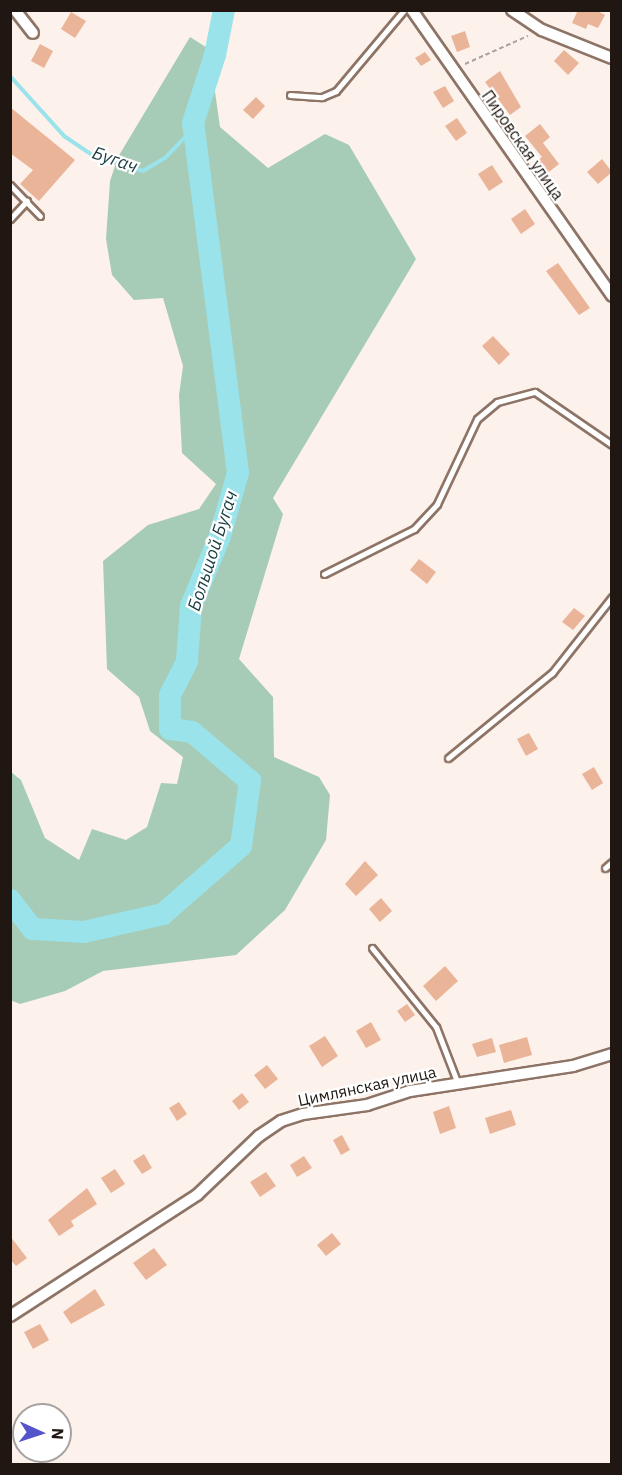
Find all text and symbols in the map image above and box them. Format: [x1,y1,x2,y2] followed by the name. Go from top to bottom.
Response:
[478,86,568,204] street label: Пировская улица
[89,142,141,178] water label: Бугач
[183,488,243,614] water label: Большой Бугач
[296,1062,438,1110] street label: Цимлянская улица
[12,1403,72,1463] north arrow
[48,1428,68,1440] text: N

